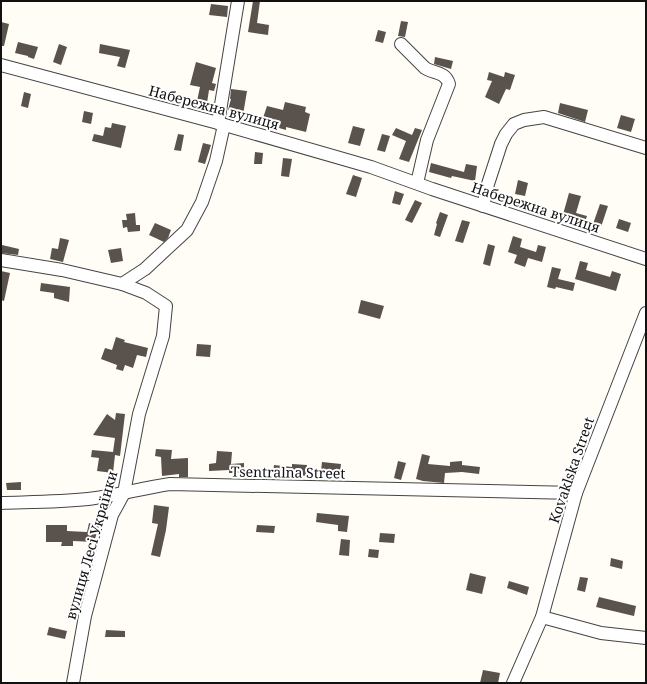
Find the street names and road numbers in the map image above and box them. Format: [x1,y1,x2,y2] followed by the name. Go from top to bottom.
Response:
[147,80,281,134] street label: Набережна вулиця
[469,177,603,237] street label: Набережна вулиця
[544,414,598,526] street label: Kovaklska Street
[231,462,345,482] street label: Tsentralna Street
[61,468,121,622] street label: вулиця Лесі Українки

